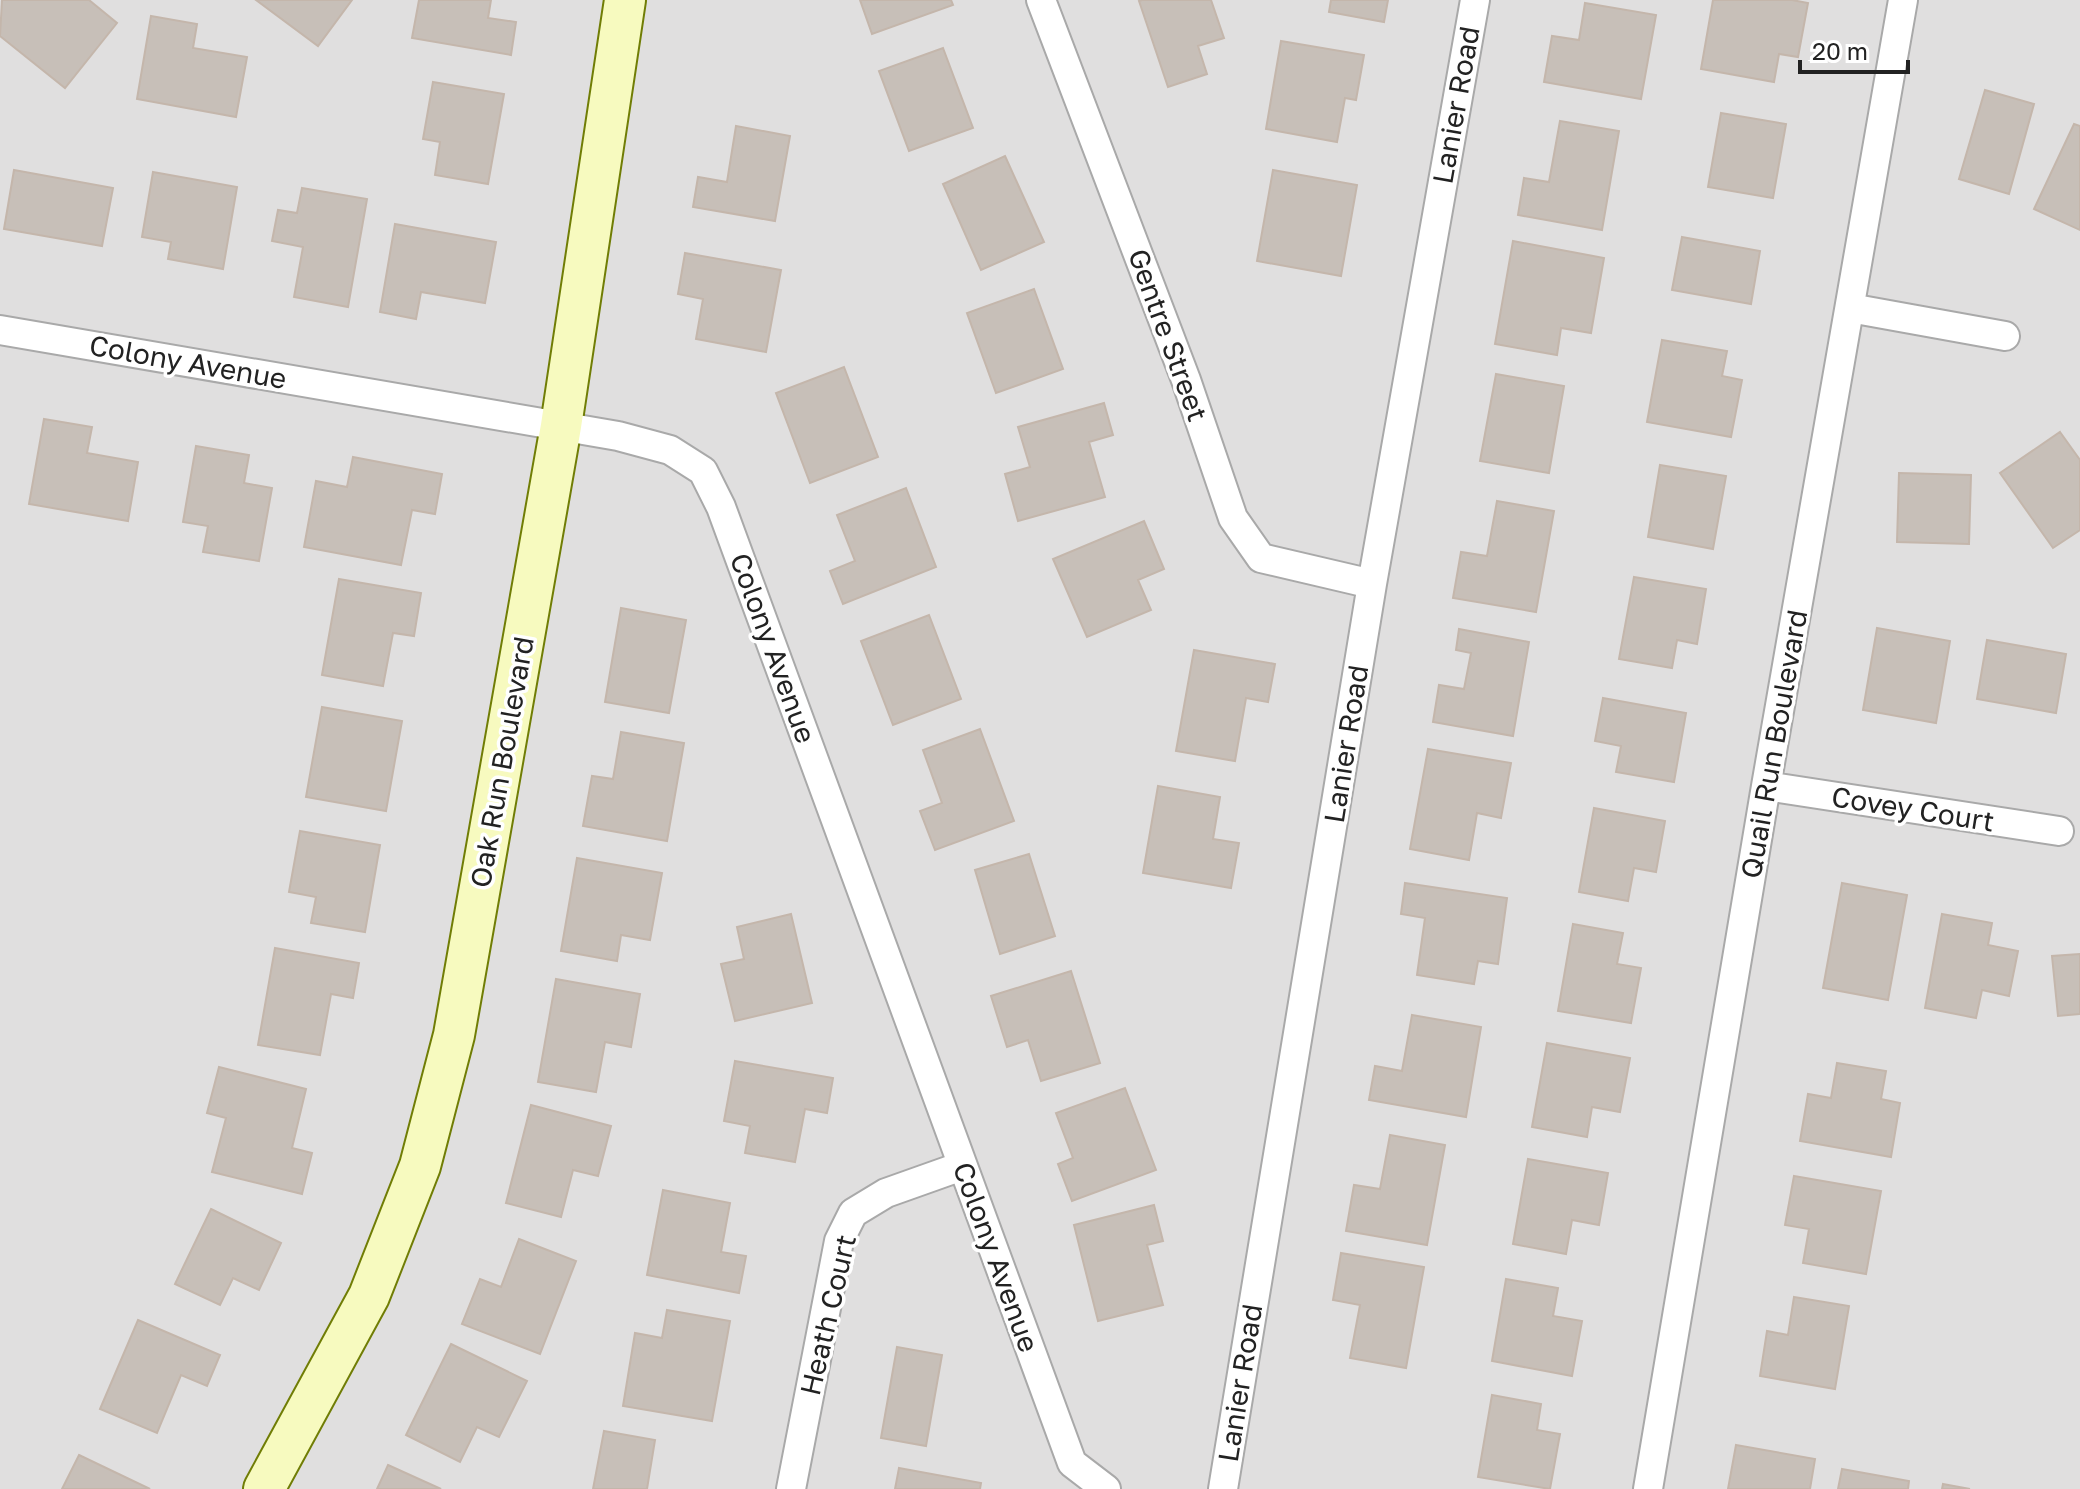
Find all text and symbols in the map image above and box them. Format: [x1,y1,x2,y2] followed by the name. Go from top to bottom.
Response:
[1425,23,1486,186] street label: Lanier Road
[1800,24,1908,74] scale bar
[1812,36,1868,65] text: 20 m
[1122,244,1215,425] street label: Gentre Street
[87,328,289,395] street label: Colony Avenue
[724,548,823,747] street label: Colony Avenue
[1734,607,1813,881] street label: Quail Run Boulevard
[463,634,540,890] street label: Oak Run Boulevard
[1317,663,1374,825] street label: Lanier Road
[1829,779,1997,838] street label: Covey Court
[947,1157,1046,1356] street label: Colony Avenue
[793,1231,862,1398] street label: Heath Court
[1211,1302,1268,1464] street label: Lanier Road

